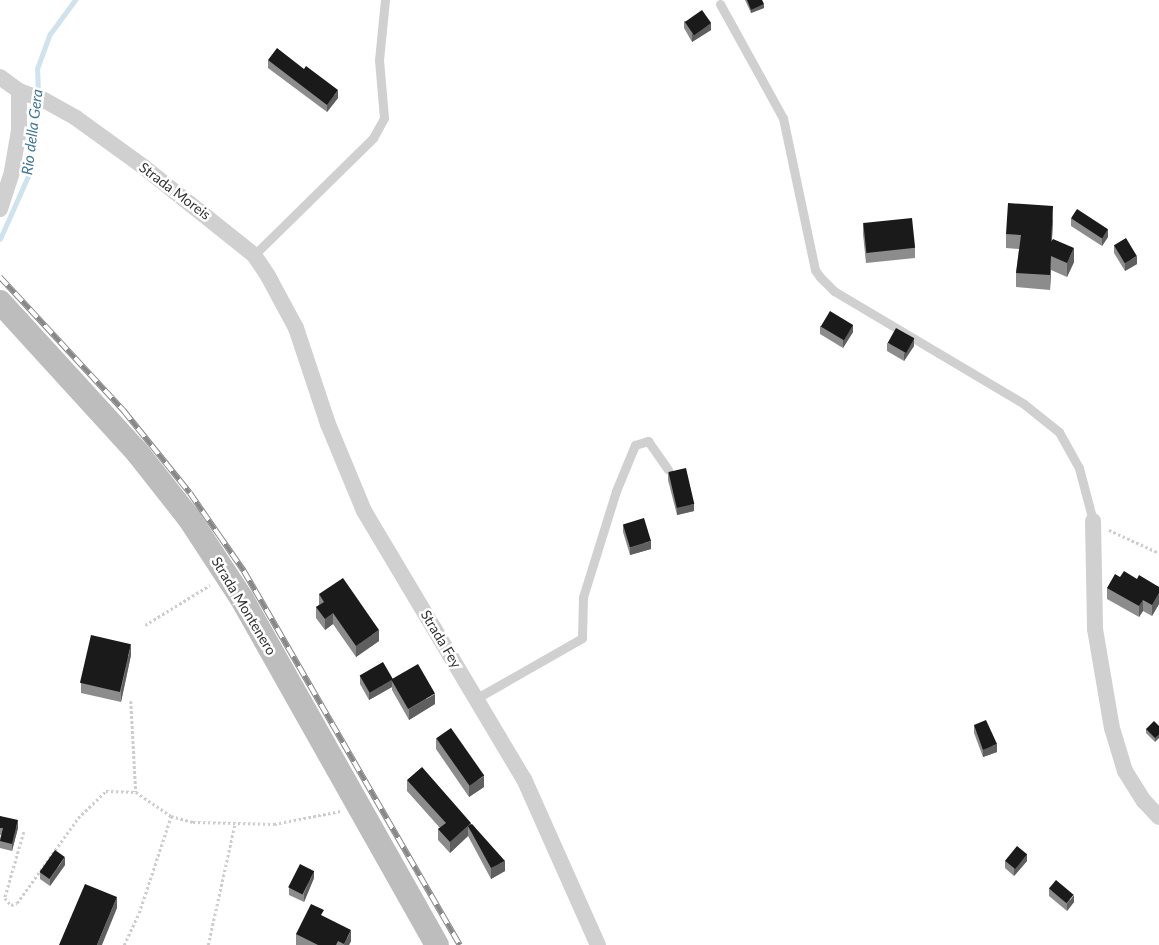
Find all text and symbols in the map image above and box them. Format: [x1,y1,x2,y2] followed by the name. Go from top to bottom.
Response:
[18,88,46,176] water label: Rio della Gera
[136,159,214,223] street label: Strada Moreis
[208,554,280,658] street label: Strada Montenero
[417,607,465,671] street label: Strada Fey

